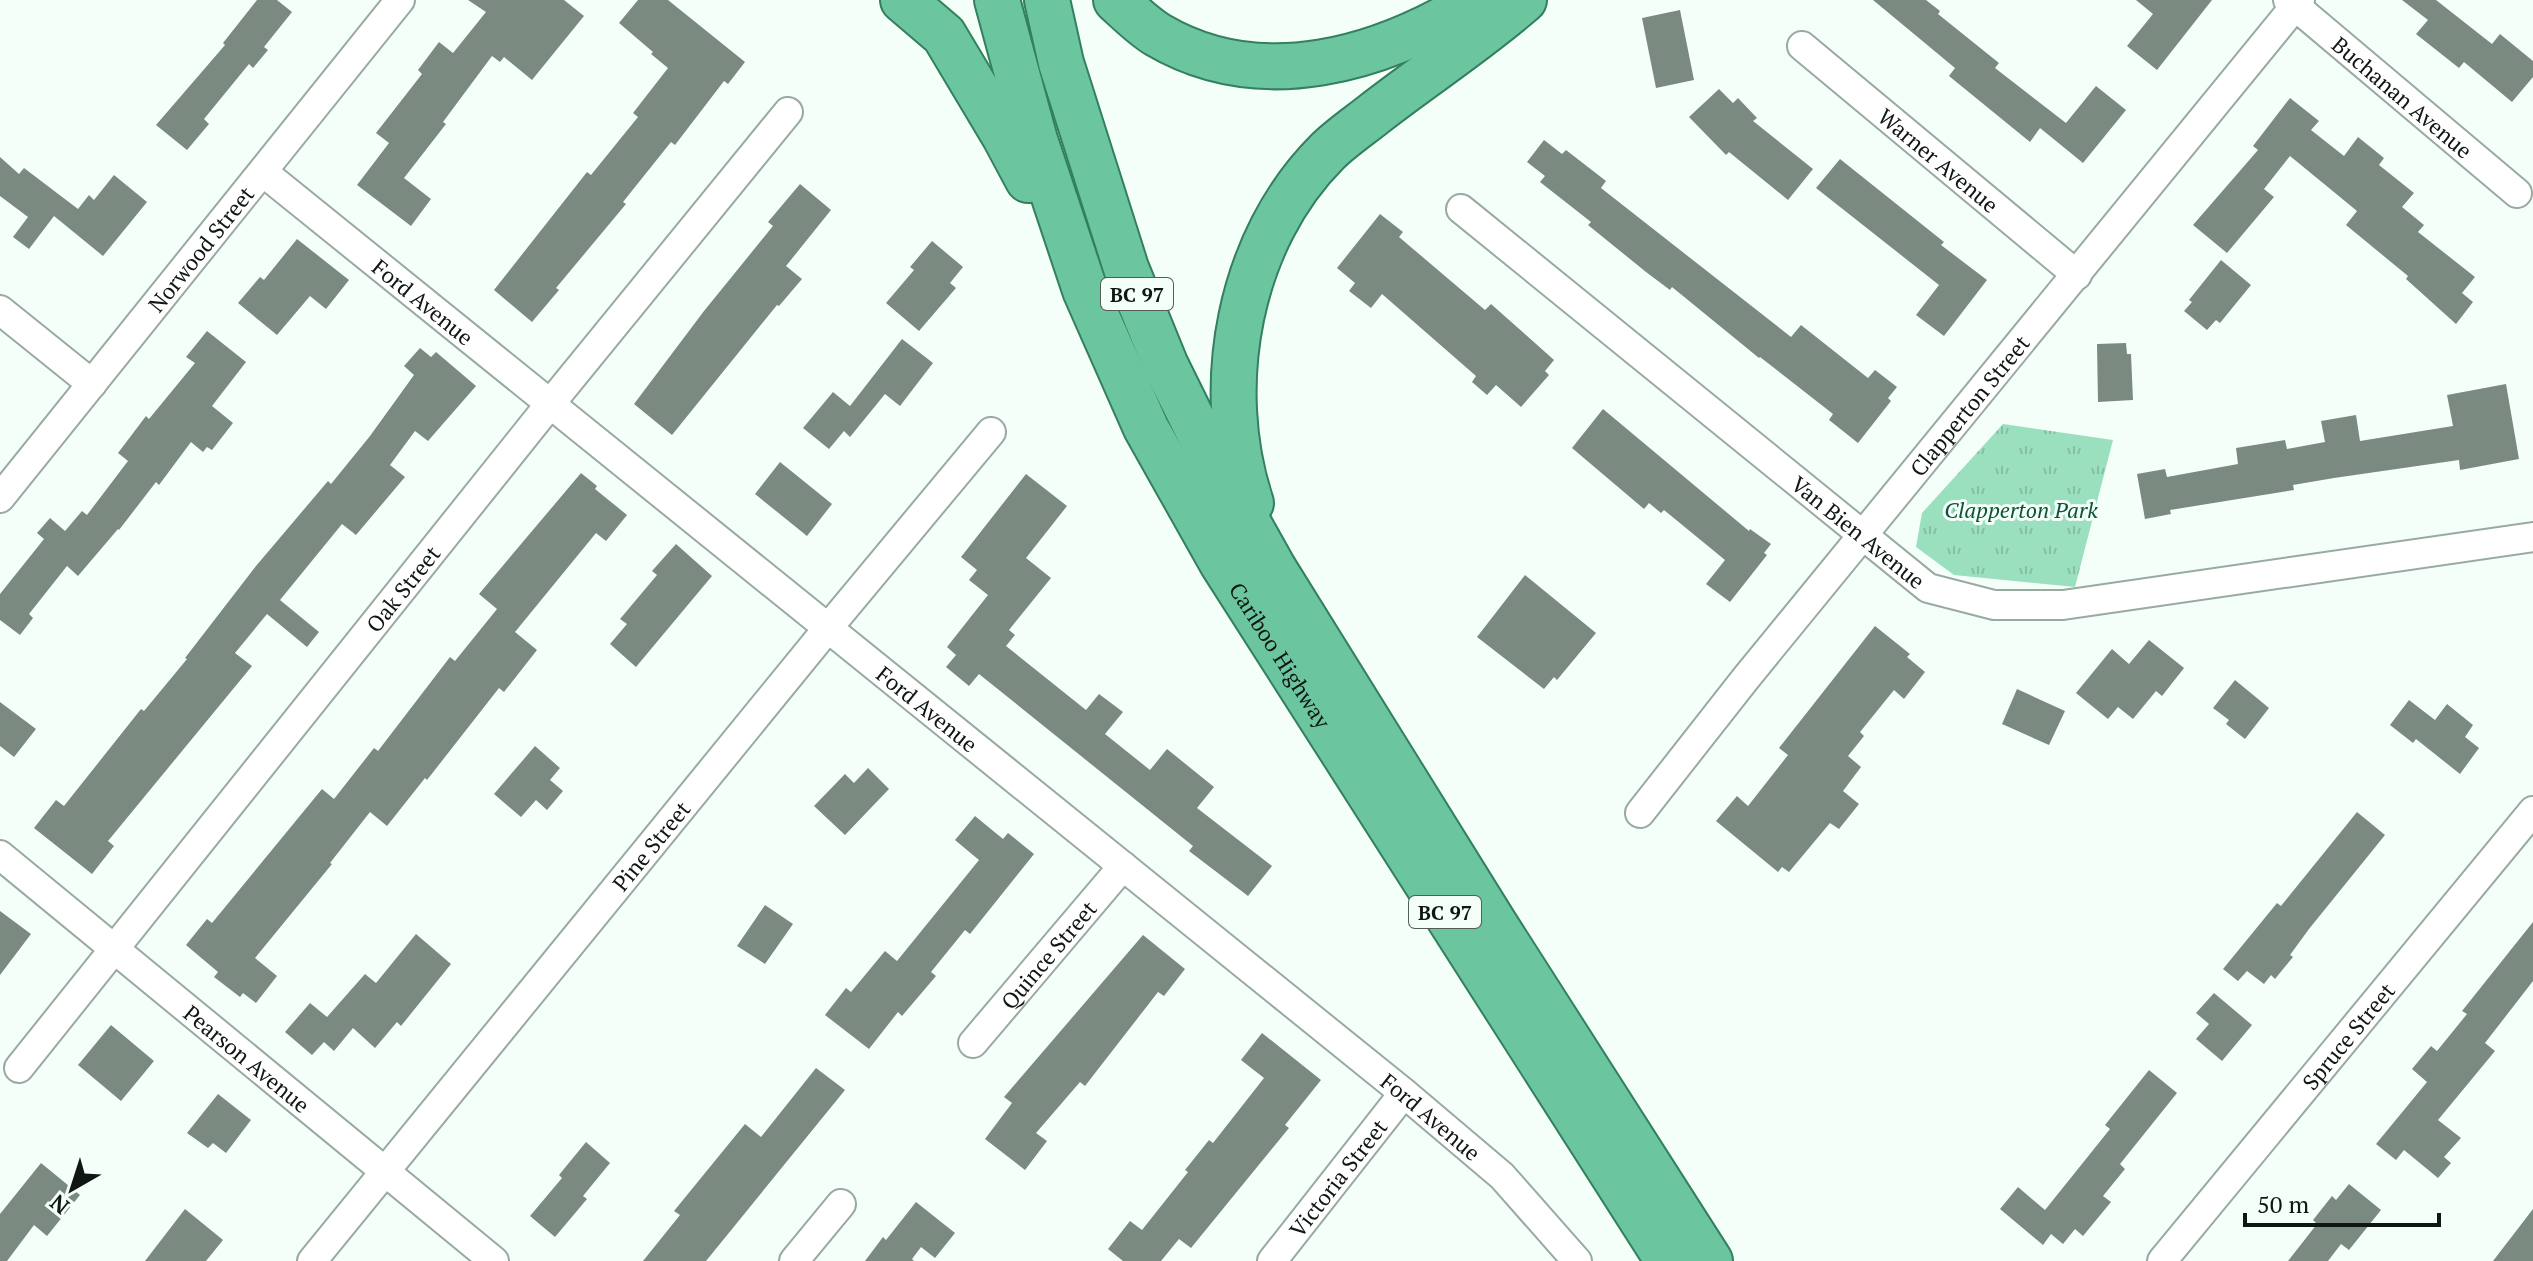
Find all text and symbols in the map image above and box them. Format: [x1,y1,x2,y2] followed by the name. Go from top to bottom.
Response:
[2327,29,2479,164] street label: Buchanan Avenue
[1873,101,2005,219] street label: Warner Avenue
[141,180,260,317] street label: Norwood Street
[367,252,480,351] street label: Ford Avenue
[1101,278,1173,310] road number: BC 97
[1903,329,2035,482] street label: Clapperton Street
[1786,469,1931,595] street label: Van Bien Avenue
[1944,495,2098,524] park label: Clapperton Park
[359,539,446,638] street label: Oak Street
[1223,576,1338,734] street label: Cariboo Highway
[871,659,984,758] street label: Ford Avenue
[605,795,696,897] street label: Pine Street
[994,894,1102,1015] street label: Quince Street
[1409,896,1481,928] road number: BC 97
[2295,976,2400,1095] street label: Spruce Street
[178,998,316,1119] street label: Pearson Avenue
[1375,1066,1487,1166] street label: Ford Avenue
[1282,1113,1393,1243] street label: Victoria Street
[32,1149,112,1229] north arrow
[2245,1177,2439,1227] scale bar
[43,1188,75,1221] text: N
[2257,1188,2309,1220] text: 50 m

